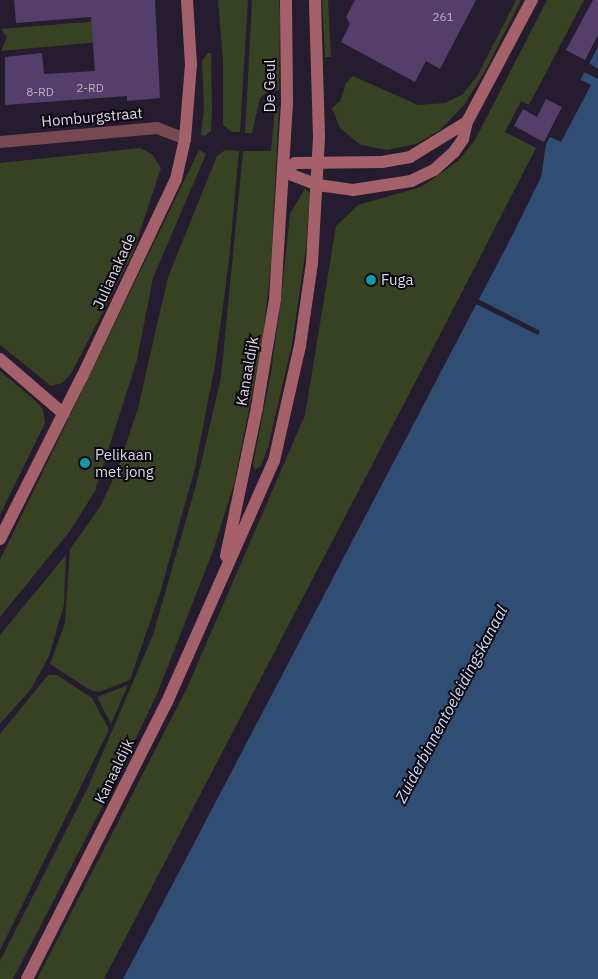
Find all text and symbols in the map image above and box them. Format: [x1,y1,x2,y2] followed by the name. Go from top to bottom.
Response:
[432,10,454,24] house number: 261
[261,59,279,113] street label: De Geul
[76,81,104,95] house number: 2-RD
[26,85,54,99] house number: 8-RD
[41,104,143,130] street label: Homburgstraat
[89,230,139,312] street label: Julianakade
[381,271,413,289] place label: Fuga
[365,274,377,286] marker: Fuga
[232,335,262,407] street label: Kanaaldijk
[95,445,154,480] place label: Pelikaan met jong
[79,457,91,469] marker: Pelikaan met jong
[391,602,511,806] water label: Zuiderbinnentoeleidingskanaal
[91,736,137,806] street label: Kanaaldijk

